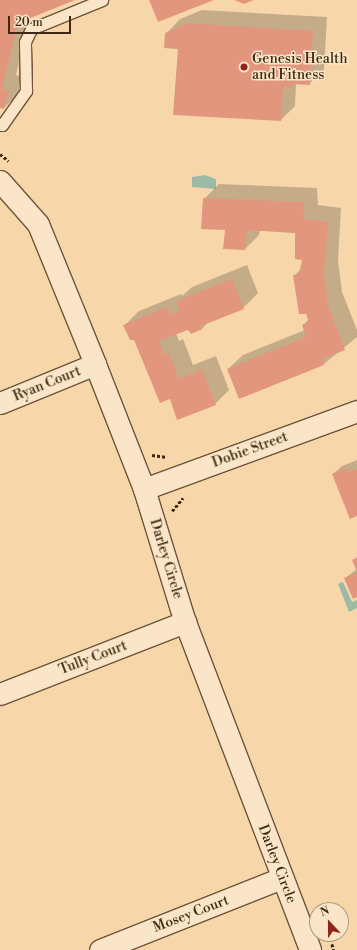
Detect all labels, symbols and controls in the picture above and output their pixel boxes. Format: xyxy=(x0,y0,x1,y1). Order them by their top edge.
scale bar xyxy=(10,8,73,34)
text: 20 m xyxy=(15,15,43,30)
place label: Genesis Health and Fitness xyxy=(252,51,348,84)
marker: Genesis Health and Fitness xyxy=(239,62,249,72)
street label: Ryan Court xyxy=(11,363,83,405)
street label: Dobie Street xyxy=(210,429,290,471)
street label: Darley Circle xyxy=(146,517,186,601)
street label: Tully Court xyxy=(57,637,129,679)
street label: Darley Circle xyxy=(254,822,300,906)
street label: Mosey Court xyxy=(151,892,231,936)
north arrow xyxy=(309,902,349,942)
text: N xyxy=(318,904,332,920)

